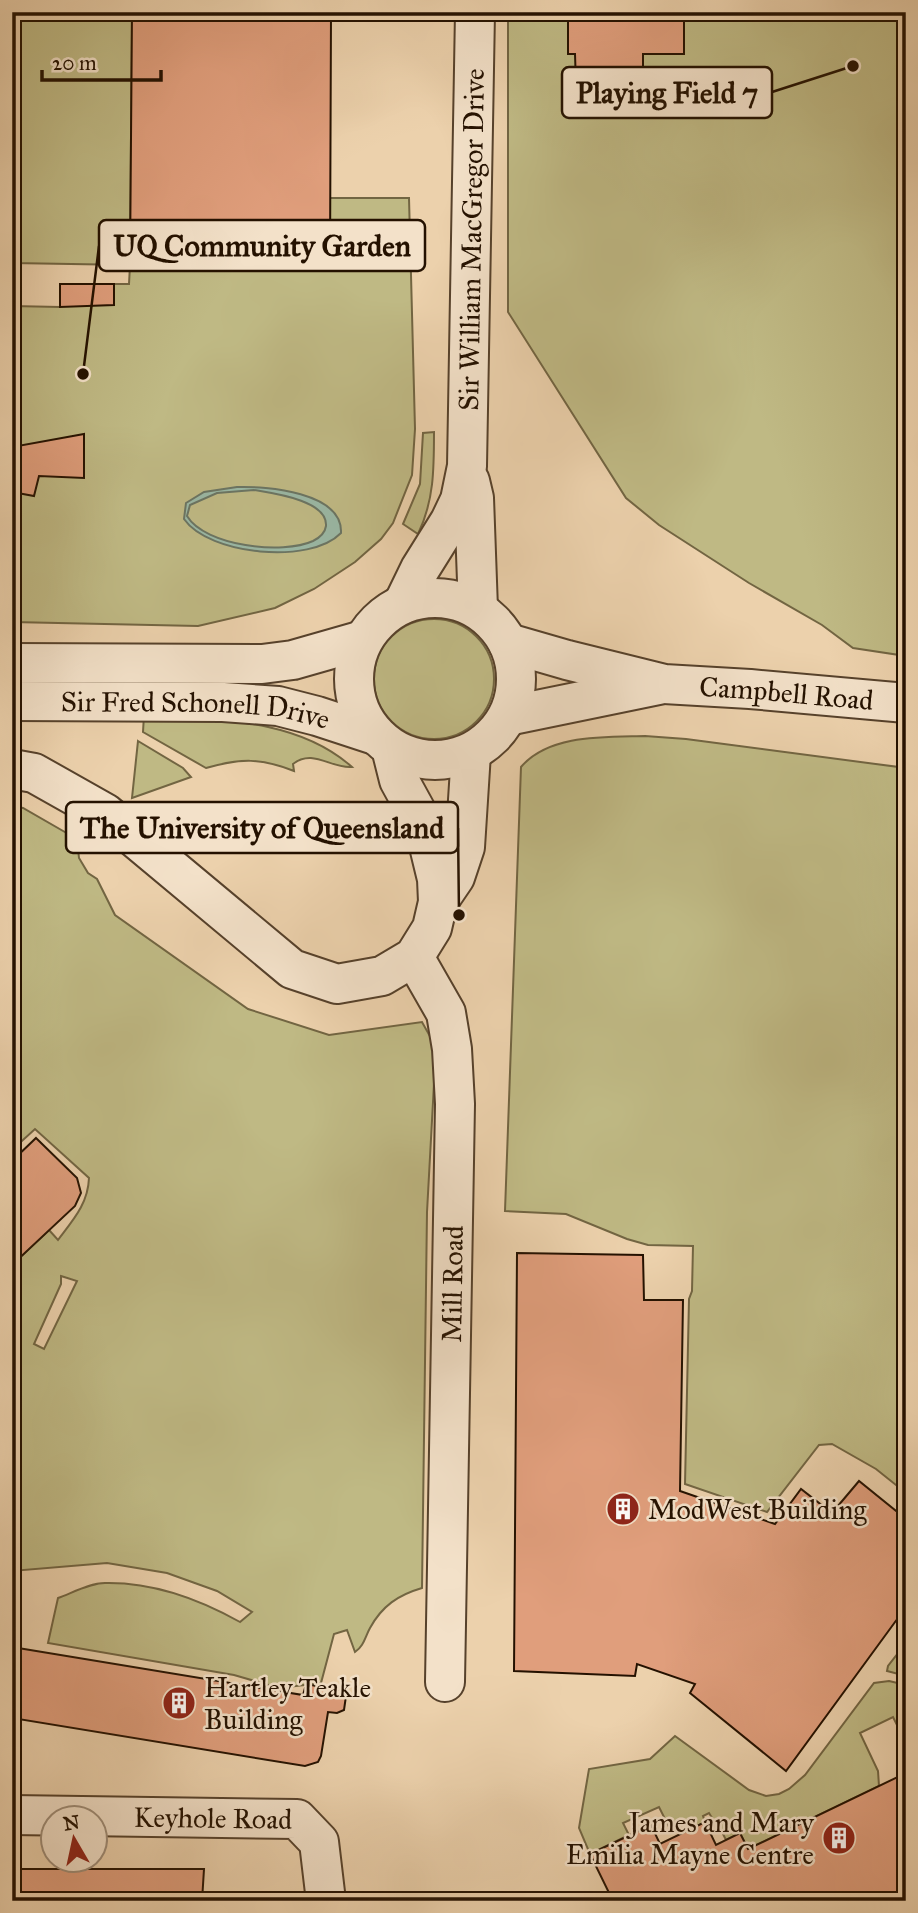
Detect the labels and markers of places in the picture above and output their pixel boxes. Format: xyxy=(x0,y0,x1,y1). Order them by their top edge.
callout: Playing Field 7 xyxy=(562,67,772,118)
callout: UQ Community Garden xyxy=(99,220,425,271)
callout: The University of Queensland xyxy=(66,802,458,853)
building icon: ModWest Building xyxy=(604,1490,642,1528)
place label: ModWest Building xyxy=(648,1492,868,1527)
place label: Hartley Teakle Building xyxy=(204,1670,371,1737)
building icon: Hartley Teakle Building xyxy=(160,1684,198,1722)
place label: James and Mary Emilia Mayne Centre xyxy=(566,1805,815,1872)
building icon: James and Mary Emilia Mayne Centre xyxy=(820,1819,858,1857)

